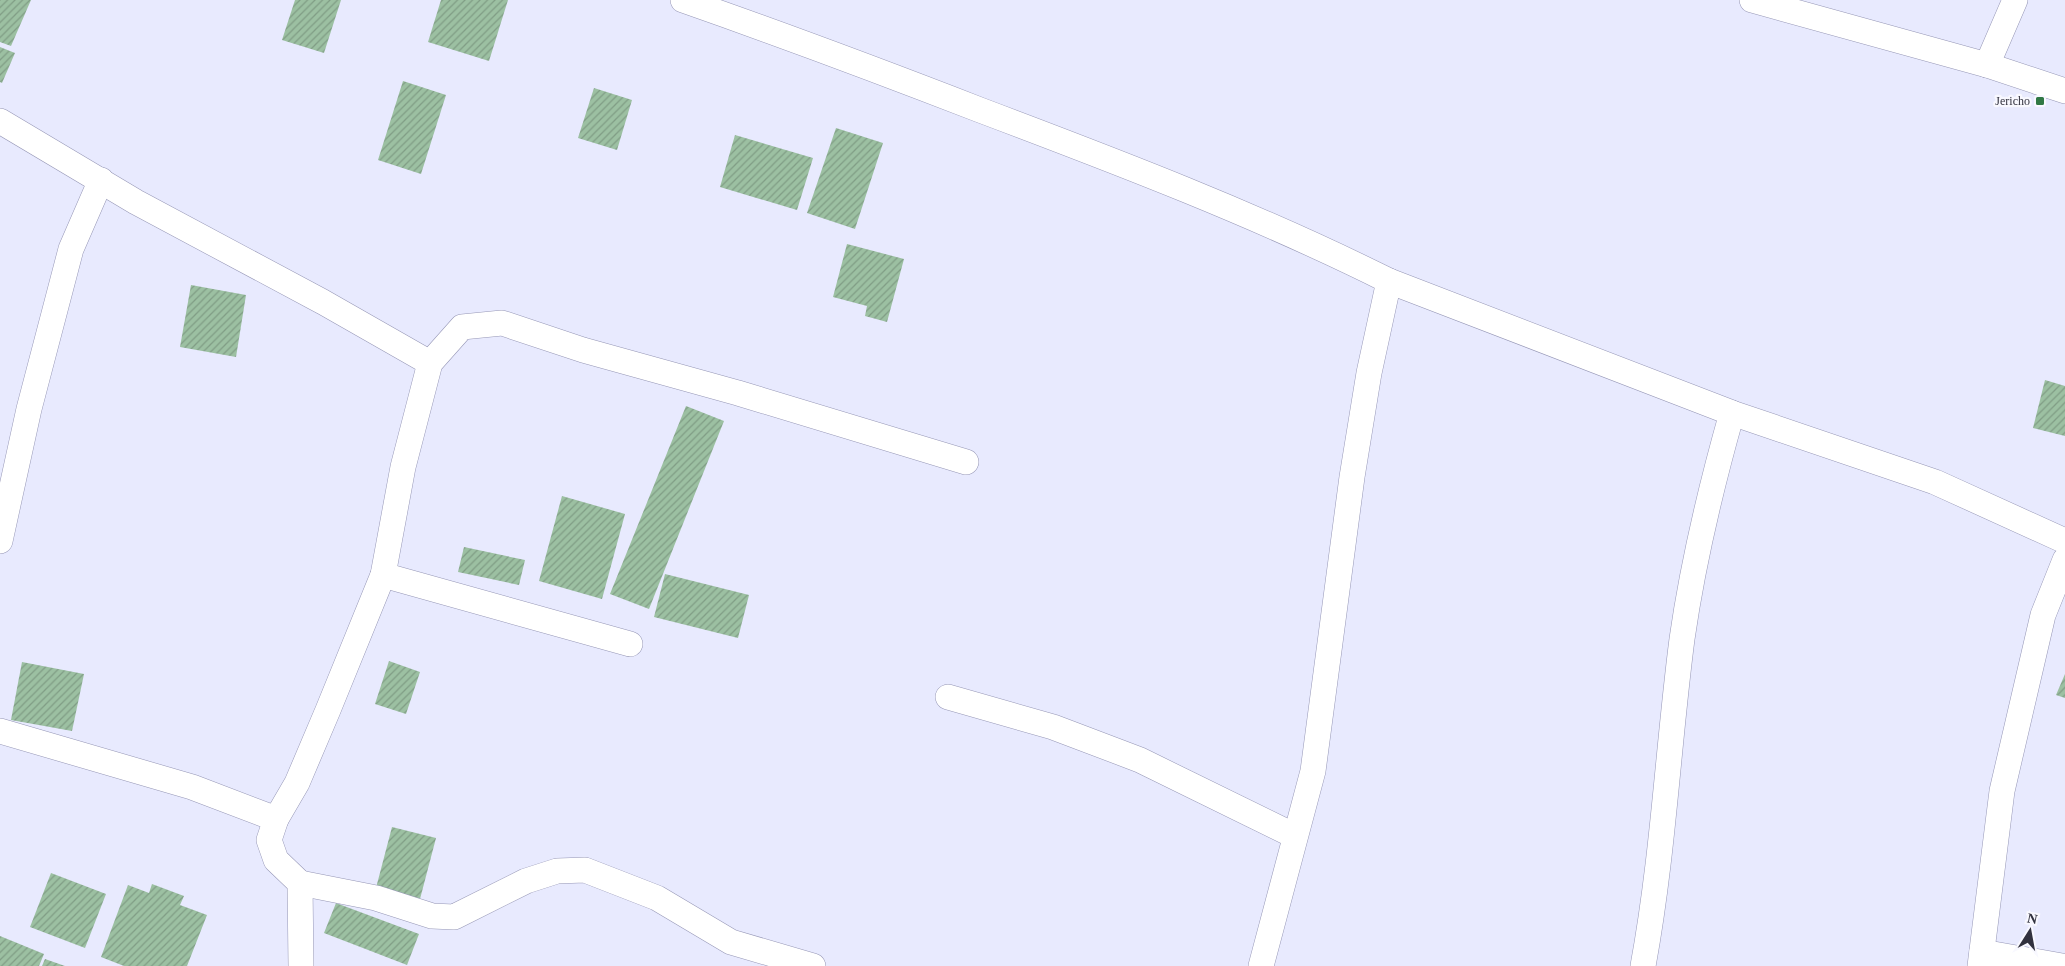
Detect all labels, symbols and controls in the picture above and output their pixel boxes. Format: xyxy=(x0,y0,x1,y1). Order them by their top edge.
place label: Jericho xyxy=(1995,94,2030,108)
marker: Jericho xyxy=(2034,95,2046,107)
north arrow xyxy=(2005,906,2055,956)
text: N xyxy=(2026,910,2039,927)

